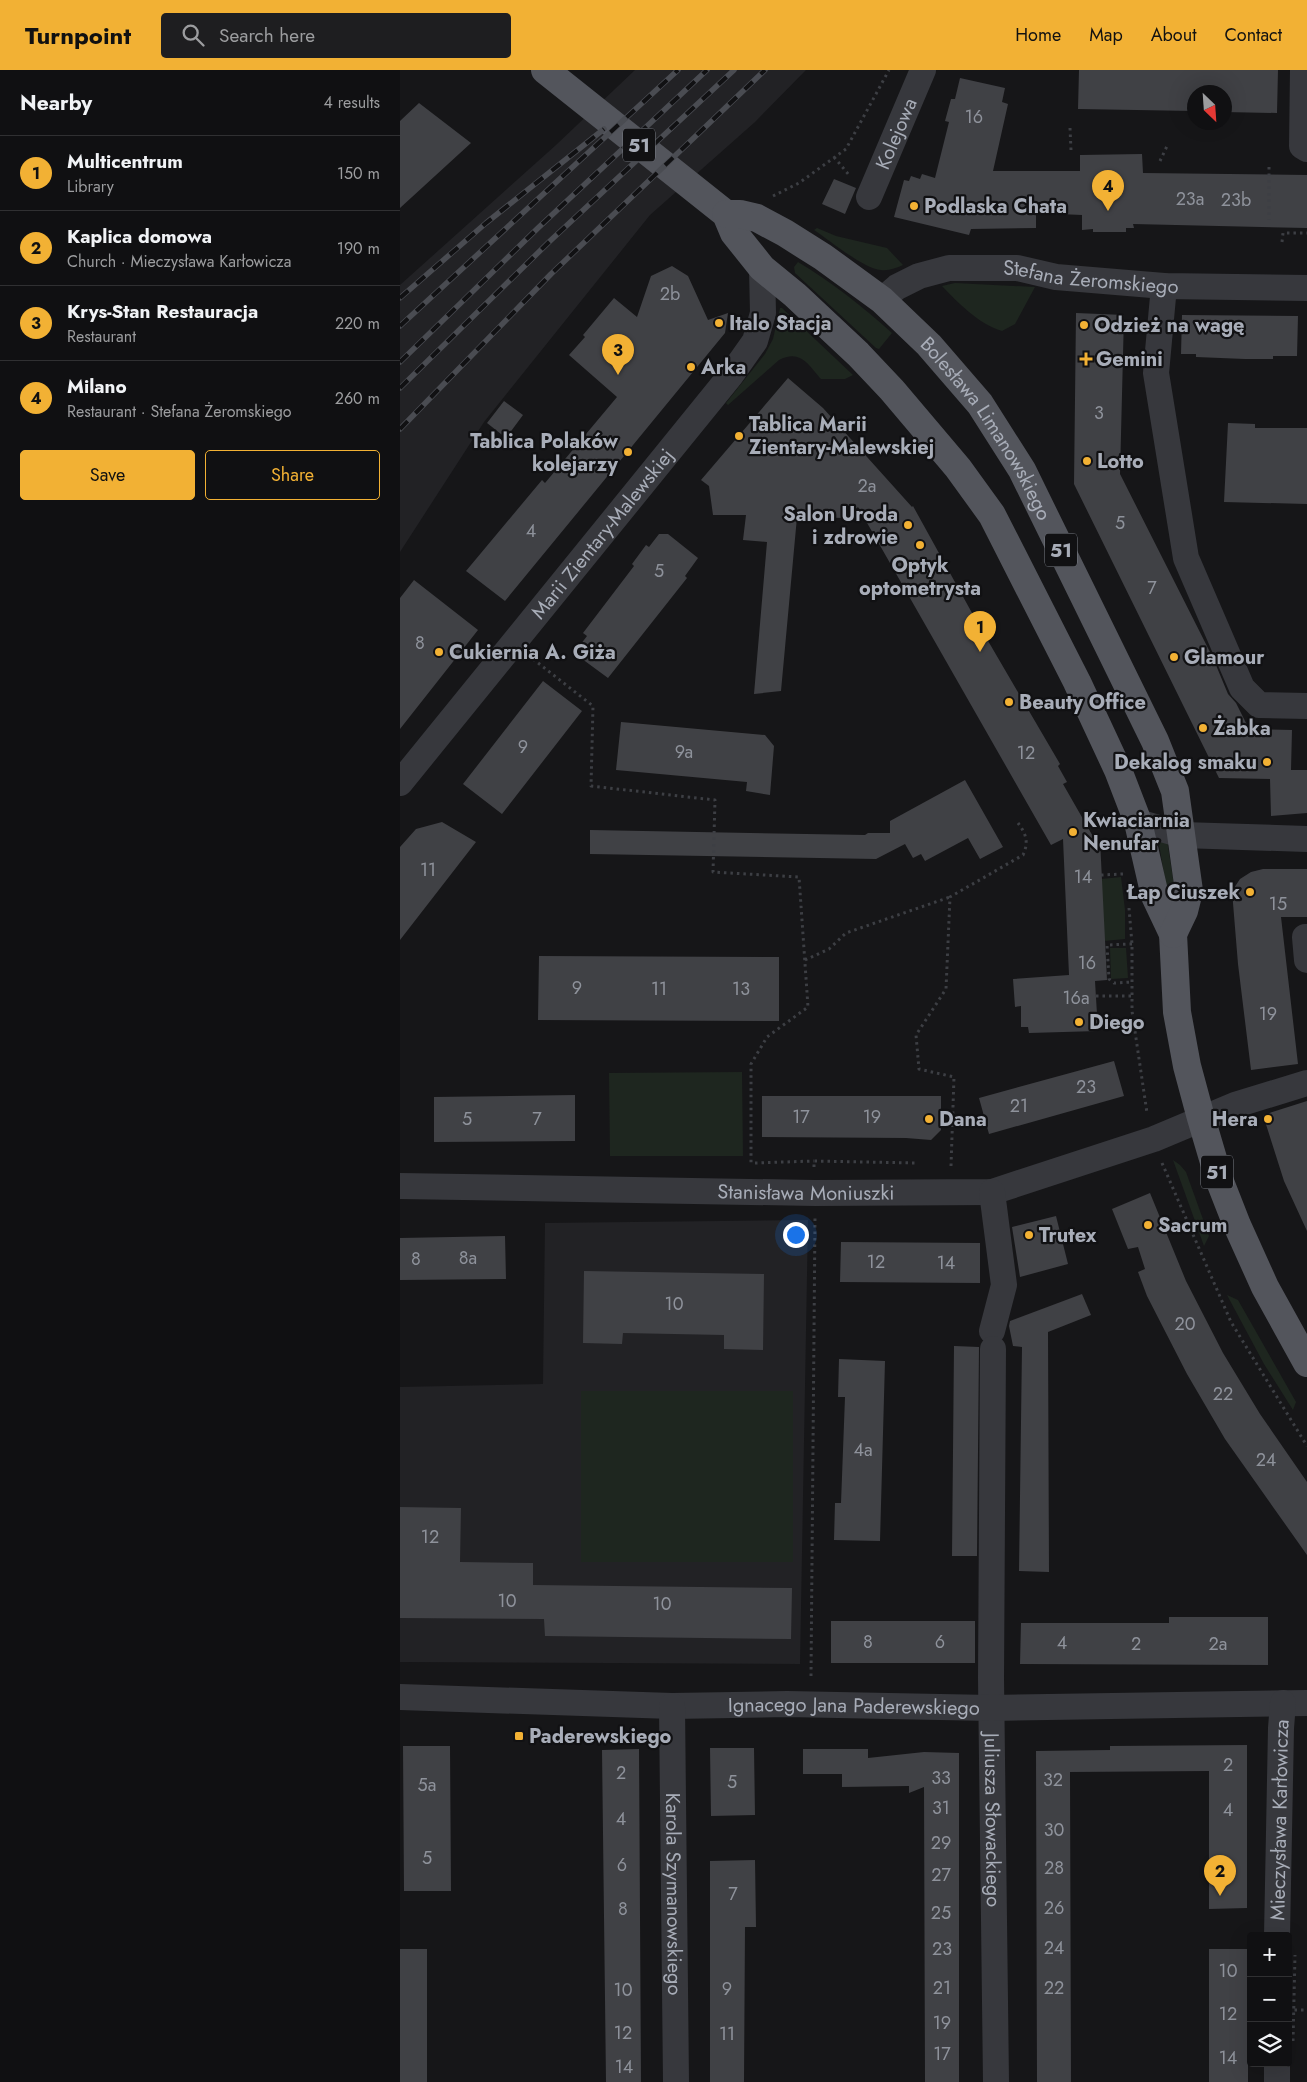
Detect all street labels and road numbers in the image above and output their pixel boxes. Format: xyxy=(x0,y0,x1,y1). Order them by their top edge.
street label: Kolejowa xyxy=(868,93,924,174)
road number: 51 xyxy=(623,128,655,162)
street label: Stefana Żeromskiego xyxy=(1003,254,1179,301)
street label: Bolesława Limanowskiego xyxy=(914,330,1059,525)
street label: Marii Zientary-Malewskiej xyxy=(524,442,680,625)
road number: 51 xyxy=(1045,534,1077,566)
road number: 51 xyxy=(1201,1156,1233,1188)
street label: Stanisława Moniuszki xyxy=(717,1177,895,1208)
street label: Ignacego Jana Paderewskiego xyxy=(728,1689,980,1722)
street label: Mieczysława Karłowicza xyxy=(1263,1718,1296,1921)
street label: Juliusza Słowackiego xyxy=(977,1730,1008,1907)
street label: Karola Szymanowskiego xyxy=(658,1793,690,1996)

